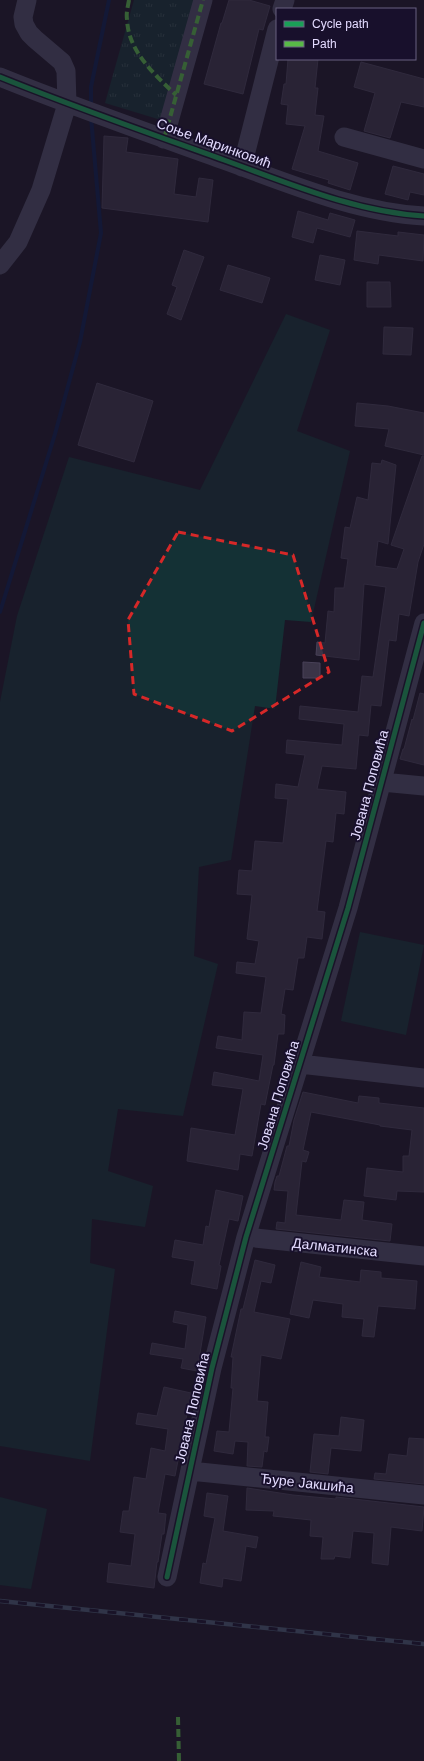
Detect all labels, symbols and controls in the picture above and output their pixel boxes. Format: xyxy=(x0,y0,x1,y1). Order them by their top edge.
legend xyxy=(276,8,416,60)
text: Cycle path xyxy=(312,17,369,31)
text: Path xyxy=(312,37,337,51)
street label: Соње Маринковић xyxy=(154,115,274,171)
street label: Јована Поповића xyxy=(347,728,391,842)
street label: Јована Поповића xyxy=(254,1038,302,1152)
street label: Далматинска xyxy=(292,1235,379,1259)
street label: Јована Поповића xyxy=(171,1351,213,1465)
street label: Ђуре Јакшића xyxy=(259,1470,355,1496)

